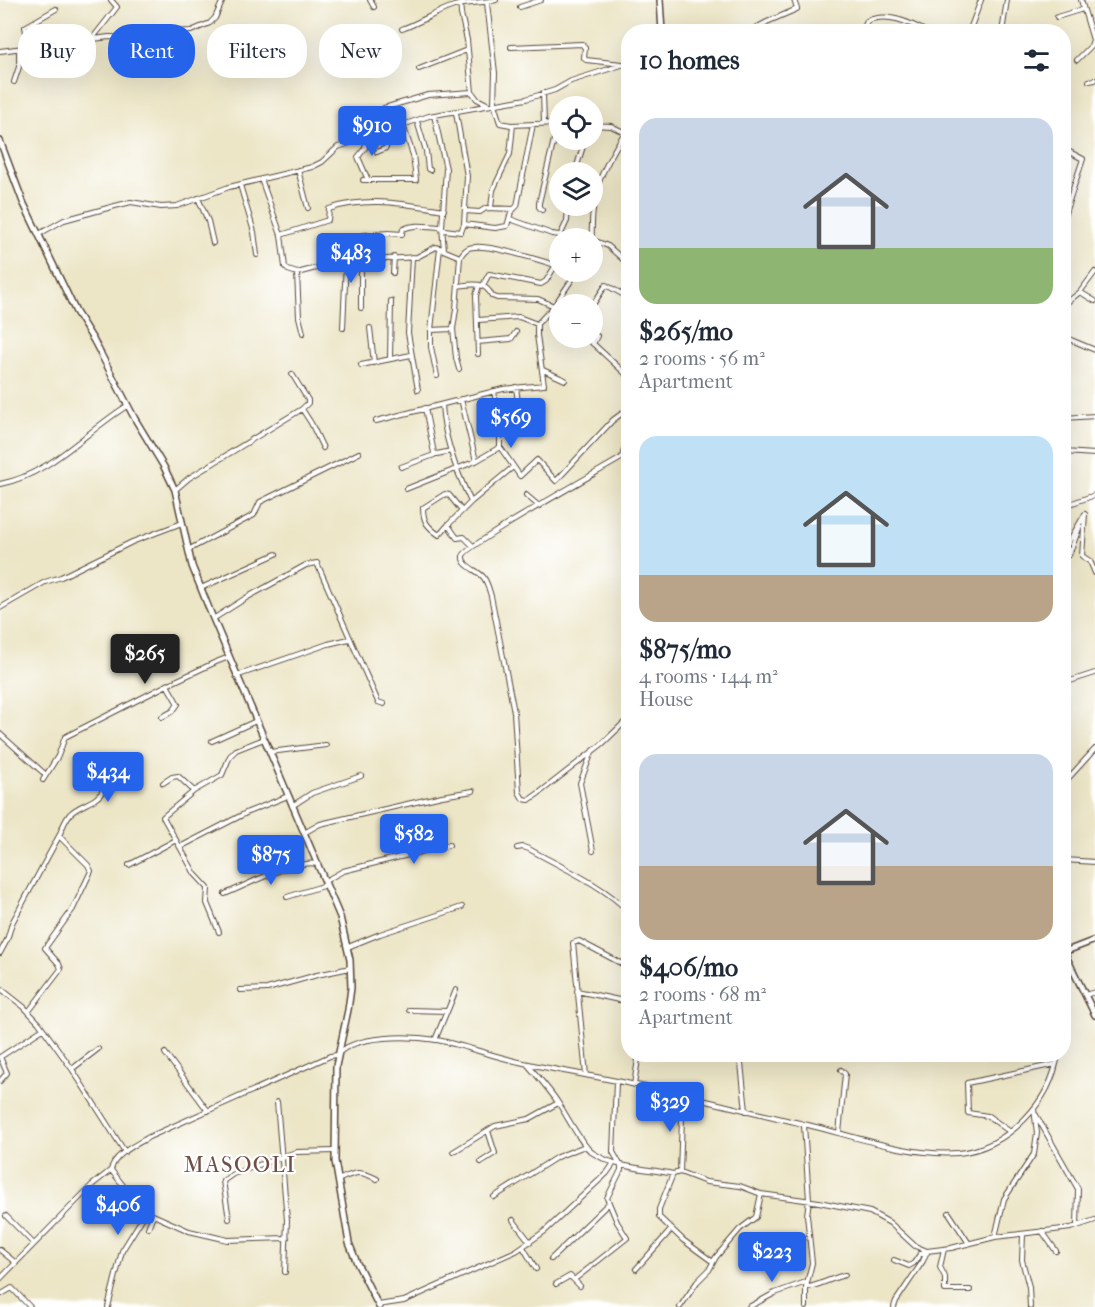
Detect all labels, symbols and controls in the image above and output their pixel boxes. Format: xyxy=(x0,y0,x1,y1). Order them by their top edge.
chip: Buy xyxy=(18,24,96,78)
chip: Rent xyxy=(108,24,195,78)
chip: Filters xyxy=(207,24,307,78)
chip: New xyxy=(319,24,402,78)
icon: filters xyxy=(1020,44,1053,77)
text: 10 homes xyxy=(639,45,740,76)
map controls xyxy=(549,96,603,348)
button: locate xyxy=(549,96,603,150)
pin: $910 xyxy=(336,106,408,157)
text: $910 xyxy=(352,114,392,137)
icon: home xyxy=(792,157,900,265)
button: layers xyxy=(549,162,603,216)
button: + xyxy=(549,228,603,282)
pin: $483 xyxy=(315,233,387,284)
text: $483 xyxy=(330,241,372,264)
button: − xyxy=(549,294,603,348)
text: $265/mo xyxy=(639,316,733,347)
text: 2 rooms · 56 m² xyxy=(639,347,765,370)
text: Apartment xyxy=(639,370,733,393)
pin: $569 xyxy=(475,398,547,449)
text: $569 xyxy=(491,406,531,429)
icon: home xyxy=(792,475,900,583)
pin: $265 xyxy=(109,634,181,685)
text: $875/mo xyxy=(639,634,731,665)
text: $265 xyxy=(125,642,165,665)
text: 4 rooms · 144 m² xyxy=(639,665,778,688)
text: House xyxy=(639,688,693,711)
pin: $434 xyxy=(72,752,144,803)
text: $434 xyxy=(87,760,129,783)
icon: home xyxy=(792,793,900,901)
pin: $582 xyxy=(378,814,450,865)
text: $582 xyxy=(394,822,434,845)
pin: $875 xyxy=(235,835,307,886)
text: $875 xyxy=(251,843,291,866)
text: $406/mo xyxy=(639,952,738,983)
text: 2 rooms · 68 m² xyxy=(639,983,766,1006)
text: Apartment xyxy=(639,1006,733,1029)
pin: $329 xyxy=(634,1082,706,1133)
text: $329 xyxy=(650,1090,690,1113)
district label: MASOOLI xyxy=(184,1152,296,1178)
pin: $406 xyxy=(82,1185,154,1236)
text: $406 xyxy=(96,1193,140,1216)
pin: $223 xyxy=(736,1232,808,1283)
text: $223 xyxy=(752,1240,792,1263)

